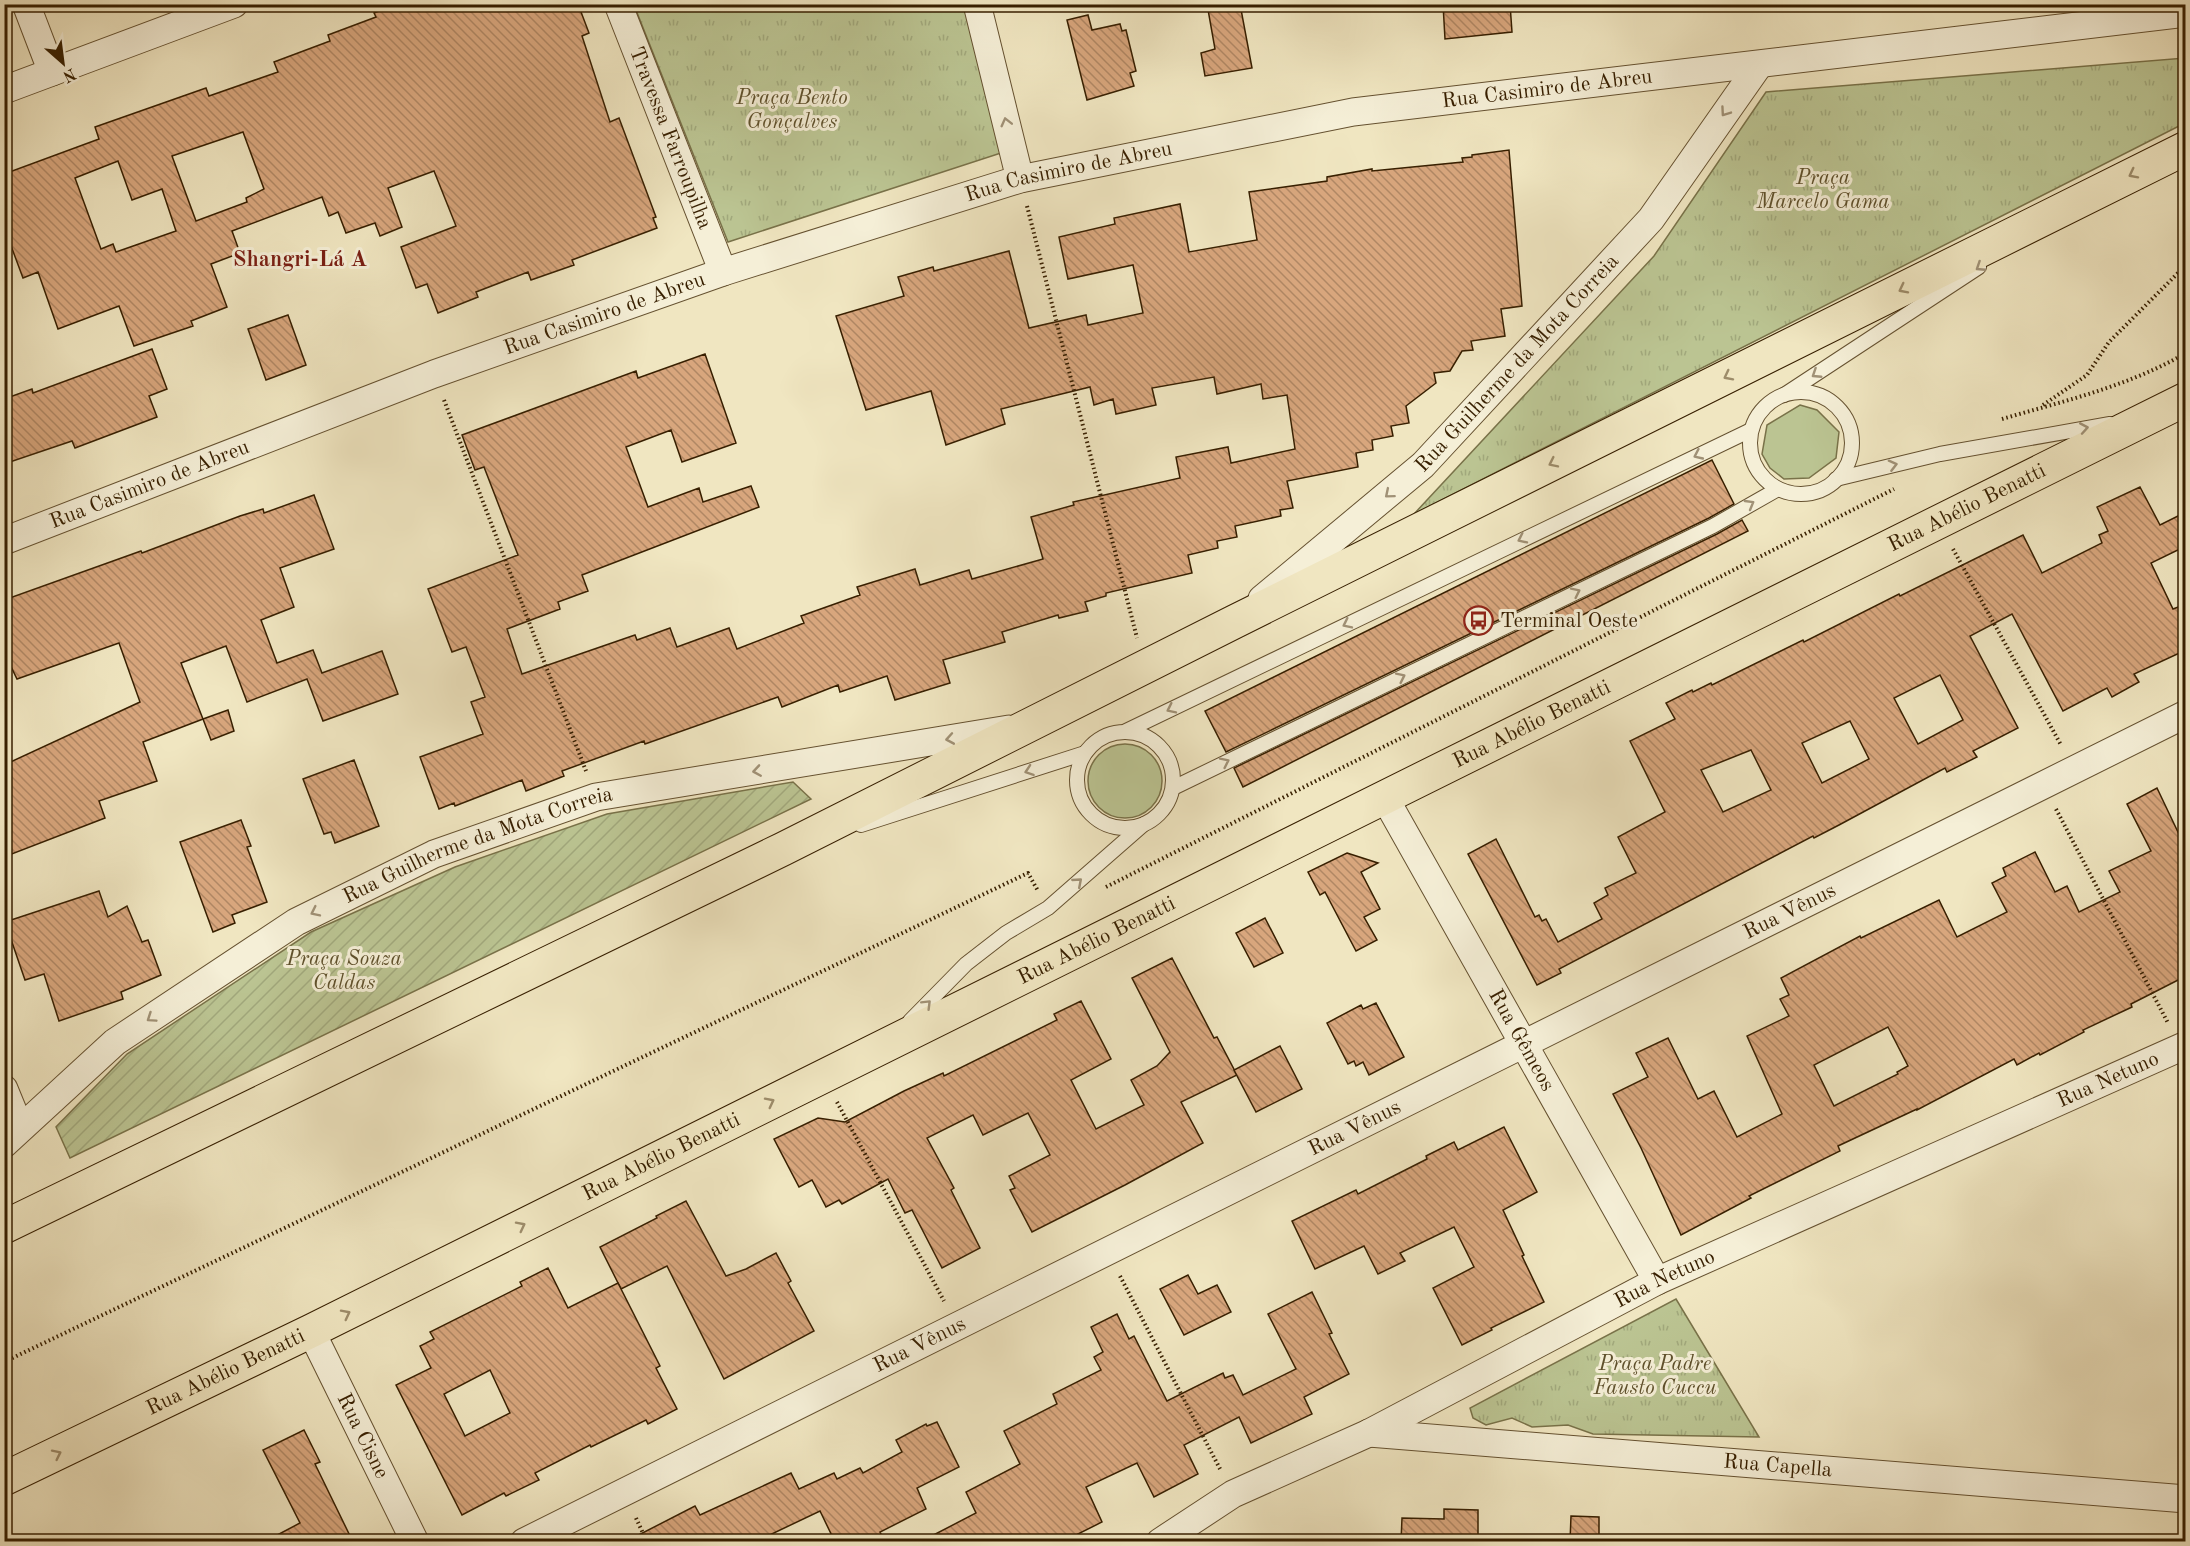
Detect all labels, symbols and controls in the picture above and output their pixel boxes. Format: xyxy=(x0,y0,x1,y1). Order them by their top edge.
north arrow xyxy=(33,33,93,93)
street label: Travessa Farroupilha xyxy=(625,44,716,232)
text: N xyxy=(59,65,78,85)
street label: Rua Casimiro de Abreu xyxy=(1441,66,1653,112)
park label: Praça Bento Gonçalves xyxy=(735,88,848,133)
one-way arrow xyxy=(1721,106,1732,117)
one-way arrow xyxy=(1001,118,1014,128)
street label: Rua Casimiro de Abreu xyxy=(963,138,1174,206)
one-way arrow xyxy=(2129,167,2140,178)
park label: Praça Marcelo Gama xyxy=(1755,168,1890,213)
district label: Shangri-Lá A xyxy=(233,249,368,271)
street label: Rua Guilherme da Mota Correia xyxy=(1411,250,1623,476)
one-way arrow xyxy=(1975,260,1986,271)
street label: Rua Casimiro de Abreu xyxy=(501,269,708,359)
one-way arrow xyxy=(1898,282,1909,294)
one-way arrow xyxy=(1812,367,1823,378)
one-way arrow xyxy=(1723,369,1734,381)
one-way arrow xyxy=(2079,422,2089,435)
street label: Rua Casimiro de Abreu xyxy=(47,436,252,533)
one-way arrow xyxy=(1693,447,1704,459)
one-way arrow xyxy=(1549,456,1560,468)
street label: Rua Abélio Benatti xyxy=(1885,460,2049,556)
one-way arrow xyxy=(1887,460,1897,473)
one-way arrow xyxy=(1385,487,1396,498)
one-way arrow xyxy=(1744,500,1755,512)
one-way arrow xyxy=(1518,532,1529,544)
one-way arrow xyxy=(1570,588,1581,600)
bus stop icon: Terminal Oeste xyxy=(1463,605,1495,637)
place label: Terminal Oeste xyxy=(1500,611,1638,632)
one-way arrow xyxy=(1342,617,1353,629)
one-way arrow xyxy=(1394,673,1405,684)
street label: Rua Abélio Benatti xyxy=(1450,676,1614,772)
one-way arrow xyxy=(1167,702,1178,714)
one-way arrow xyxy=(945,732,954,744)
one-way arrow xyxy=(1219,758,1230,769)
one-way arrow xyxy=(753,764,762,776)
one-way arrow xyxy=(1024,764,1035,777)
street label: Rua Guilherme da Mota Correia xyxy=(340,784,614,908)
one-way arrow xyxy=(1071,878,1082,889)
street label: Rua Vênus xyxy=(1740,880,1839,943)
street label: Rua Abélio Benatti xyxy=(1014,893,1179,988)
one-way arrow xyxy=(310,905,321,917)
park label: Praça Souza Caldas xyxy=(285,949,402,994)
street label: Rua Gêmeos xyxy=(1484,986,1558,1095)
one-way arrow xyxy=(919,1001,930,1012)
one-way arrow xyxy=(147,1011,158,1022)
street label: Rua Netuno xyxy=(2054,1048,2162,1111)
street label: Rua Vênus xyxy=(1305,1096,1404,1160)
one-way arrow xyxy=(764,1097,775,1109)
street label: Rua Abélio Benatti xyxy=(579,1109,743,1205)
one-way arrow xyxy=(514,1222,525,1234)
street label: Rua Netuno xyxy=(1611,1246,1718,1312)
one-way arrow xyxy=(340,1309,351,1321)
street label: Rua Vênus xyxy=(870,1313,969,1377)
street label: Rua Abélio Benatti xyxy=(143,1325,308,1419)
park label: Praça Padre Fausto Cuccu xyxy=(1592,1354,1717,1399)
street label: Rua Cisne xyxy=(333,1390,393,1482)
one-way arrow xyxy=(51,1449,62,1461)
street label: Rua Capella xyxy=(1722,1451,1833,1481)

